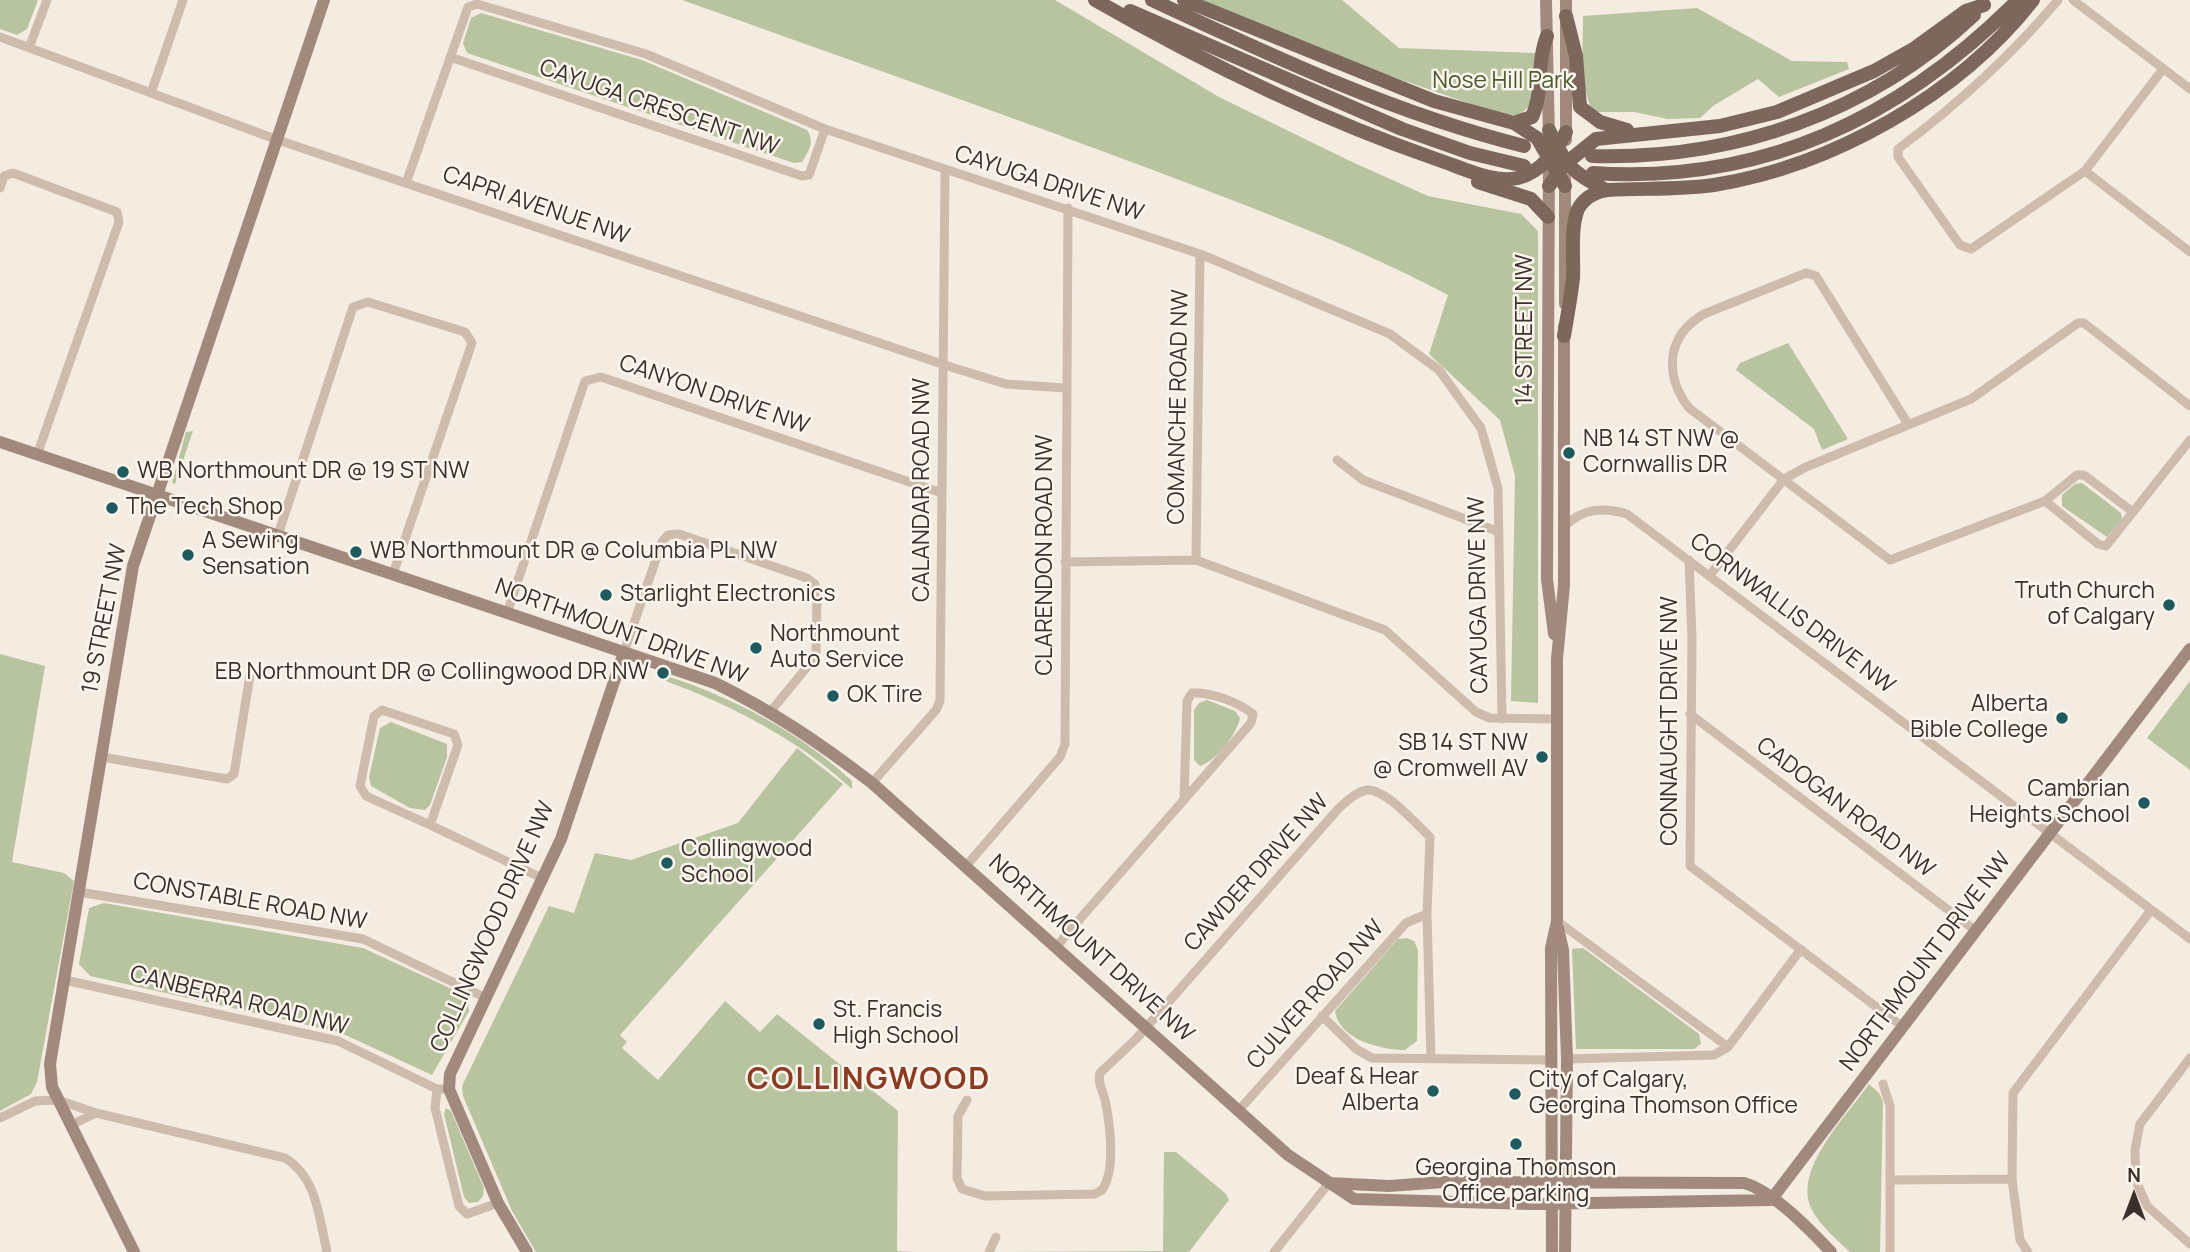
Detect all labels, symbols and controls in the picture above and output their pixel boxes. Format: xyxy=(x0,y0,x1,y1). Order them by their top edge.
street label: CAYUGA CRESCENT NW xyxy=(536,54,782,162)
park label: Nose Hill Park xyxy=(1432,68,1574,96)
street label: CAYUGA DRIVE NW xyxy=(951,140,1147,228)
street label: CAPRI AVENUE NW xyxy=(439,161,633,251)
street label: 14 STREET NW xyxy=(1512,254,1540,406)
street label: COMANCHE ROAD NW xyxy=(1163,289,1195,525)
street label: CANYON DRIVE NW xyxy=(615,350,813,440)
street label: CALANDAR ROAD NW xyxy=(909,378,937,602)
place label: NB 14 ST NW @ Cornwallis DR xyxy=(1583,426,1740,480)
street label: CLARENDON ROAD NW xyxy=(1032,434,1060,676)
marker: NB 14 ST NW @ Cornwallis DR xyxy=(1561,445,1577,461)
place label: WB Northmount DR @ 19 ST NW xyxy=(137,458,469,486)
marker: WB Northmount DR @ 19 ST NW xyxy=(115,464,131,480)
place label: The Tech Shop xyxy=(126,494,283,522)
street label: CAYUGA DRIVE NW xyxy=(1463,496,1495,694)
marker: The Tech Shop xyxy=(104,500,120,516)
place label: A Sewing Sensation xyxy=(202,528,310,582)
street label: CORNWALLIS DRIVE NW xyxy=(1684,528,1900,700)
place label: WB Northmount DR @ Columbia PL NW xyxy=(370,538,777,566)
street label: 19 STREET NW xyxy=(77,542,133,696)
marker: WB Northmount DR @ Columbia PL NW xyxy=(348,544,364,560)
marker: A Sewing Sensation xyxy=(180,547,196,563)
street label: NORTHMOUNT DRIVE NW xyxy=(491,573,751,691)
place label: Truth Church of Calgary xyxy=(2015,578,2155,632)
place label: Starlight Electronics xyxy=(620,581,836,609)
marker: Starlight Electronics xyxy=(598,587,614,603)
street label: CONNAUGHT DRIVE NW xyxy=(1657,596,1685,846)
marker: Truth Church of Calgary xyxy=(2161,597,2177,613)
place label: Northmount Auto Service xyxy=(770,621,904,675)
marker: Northmount Auto Service xyxy=(748,640,764,656)
place label: EB Northmount DR @ Collingwood DR NW xyxy=(215,659,649,687)
marker: EB Northmount DR @ Collingwood DR NW xyxy=(655,665,671,681)
place label: OK Tire xyxy=(847,682,922,710)
marker: OK Tire xyxy=(825,688,841,704)
place label: Alberta Bible College xyxy=(1910,691,2048,745)
marker: Alberta Bible College xyxy=(2054,710,2070,726)
place label: SB 14 ST NW @ Cromwell AV xyxy=(1372,730,1528,784)
street label: CADOGAN ROAD NW xyxy=(1750,732,1940,884)
marker: SB 14 ST NW @ Cromwell AV xyxy=(1534,749,1550,765)
place label: Cambrian Heights School xyxy=(1969,776,2130,830)
street label: CAWDER DRIVE NW xyxy=(1179,789,1335,957)
marker: Cambrian Heights School xyxy=(2136,795,2152,811)
street label: COLLINGWOOD DRIVE NW xyxy=(425,797,561,1057)
place label: Collingwood School xyxy=(681,836,812,890)
street label: NORTHMOUNT DRIVE NW xyxy=(1835,847,2017,1077)
street label: NORTHMOUNT DRIVE NW xyxy=(983,850,1199,1048)
marker: Collingwood School xyxy=(659,855,675,871)
street label: CONSTABLE ROAD NW xyxy=(131,868,369,936)
street label: CULVER ROAD NW xyxy=(1242,915,1390,1075)
street label: CANBERRA ROAD NW xyxy=(127,960,351,1042)
place label: St. Francis High School xyxy=(833,997,959,1051)
marker: St. Francis High School xyxy=(811,1016,827,1032)
district label: COLLINGWOOD xyxy=(748,1063,990,1099)
place label: Deaf & Hear Alberta xyxy=(1295,1064,1419,1118)
place label: City of Calgary, Georgina Thomson Office xyxy=(1529,1067,1798,1121)
marker: Deaf & Hear Alberta xyxy=(1425,1083,1441,1099)
marker: City of Calgary, Georgina Thomson Office xyxy=(1507,1086,1523,1102)
marker: Georgina Thomson Office parking xyxy=(1508,1136,1524,1152)
place label: Georgina Thomson Office parking xyxy=(1416,1155,1616,1209)
north arrow xyxy=(2099,1161,2169,1231)
text: N xyxy=(2127,1162,2141,1188)

